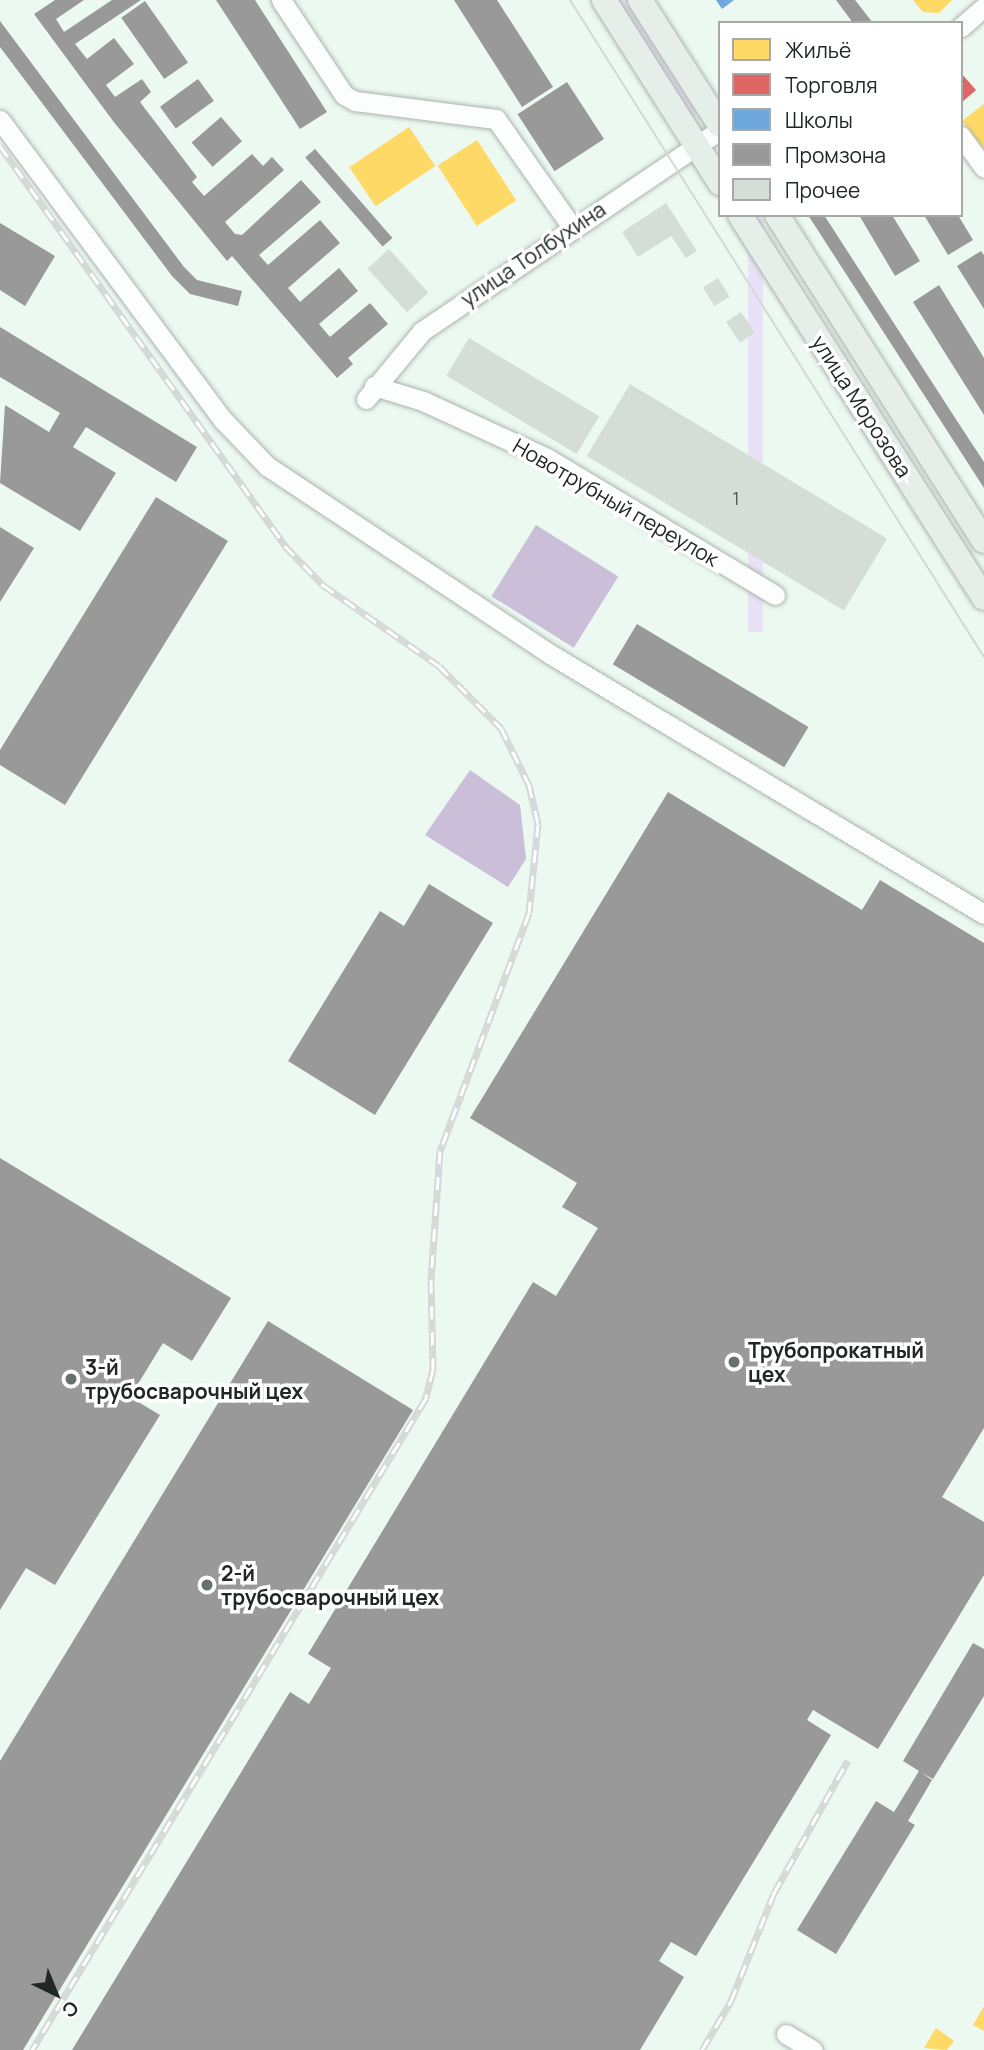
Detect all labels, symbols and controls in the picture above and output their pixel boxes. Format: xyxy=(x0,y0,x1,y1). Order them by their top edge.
legend xyxy=(718,21,963,217)
text: Жильё xyxy=(785,36,851,64)
text: Торговля xyxy=(785,71,878,99)
text: Школы xyxy=(785,106,853,134)
text: Промзона xyxy=(785,141,886,169)
text: Прочее xyxy=(785,176,860,204)
street label: улица Толбухина xyxy=(456,196,610,312)
street label: улица Морозова xyxy=(807,330,917,482)
street label: Новотрубный переулок xyxy=(509,433,723,571)
house number: 1 xyxy=(732,487,740,509)
place label: Трубопрокатный цех xyxy=(748,1337,924,1387)
place label: 3-й трубосварочный цех xyxy=(85,1354,303,1404)
marker: Трубопрокатный цех xyxy=(726,1354,742,1370)
marker: 3-й трубосварочный цех xyxy=(63,1371,79,1387)
place label: 2-й трубосварочный цех xyxy=(221,1560,439,1610)
marker: 2-й трубосварочный цех xyxy=(199,1577,215,1593)
north arrow xyxy=(21,1959,91,2029)
text: С xyxy=(56,1995,84,2024)

